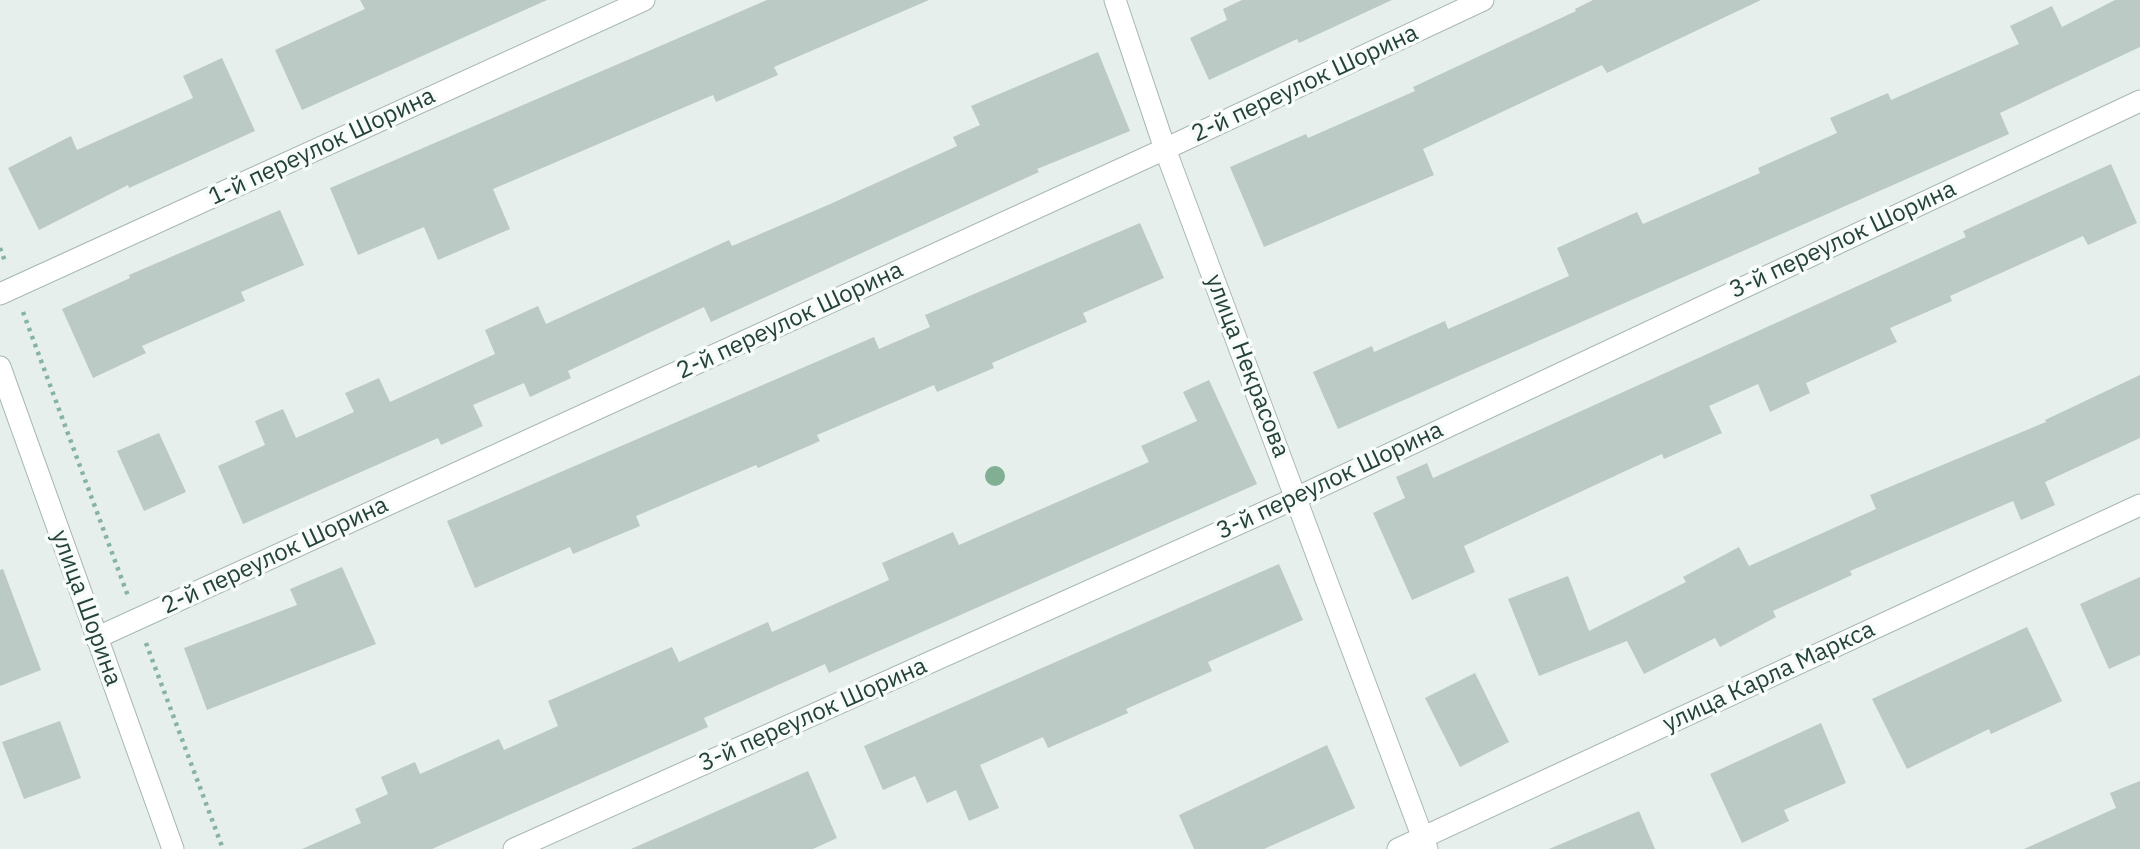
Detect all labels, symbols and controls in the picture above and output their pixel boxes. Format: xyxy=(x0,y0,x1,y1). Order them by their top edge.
street label: 2-й переулок Шорина xyxy=(1187,19,1423,149)
street label: 1-й переулок Шорина xyxy=(204,82,440,212)
street label: 3-й переулок Шорина xyxy=(1725,175,1961,305)
street label: 2-й переулок Шорина xyxy=(672,256,908,386)
street label: улица Некрасова xyxy=(1199,270,1295,462)
street label: 3-й переулок Шорина xyxy=(1212,416,1448,546)
street label: 2-й переулок Шорина xyxy=(157,491,393,621)
street label: улица Шорина xyxy=(45,526,127,690)
street label: улица Карла Маркса xyxy=(1658,615,1880,739)
street label: 3-й переулок Шорина xyxy=(695,652,931,778)

